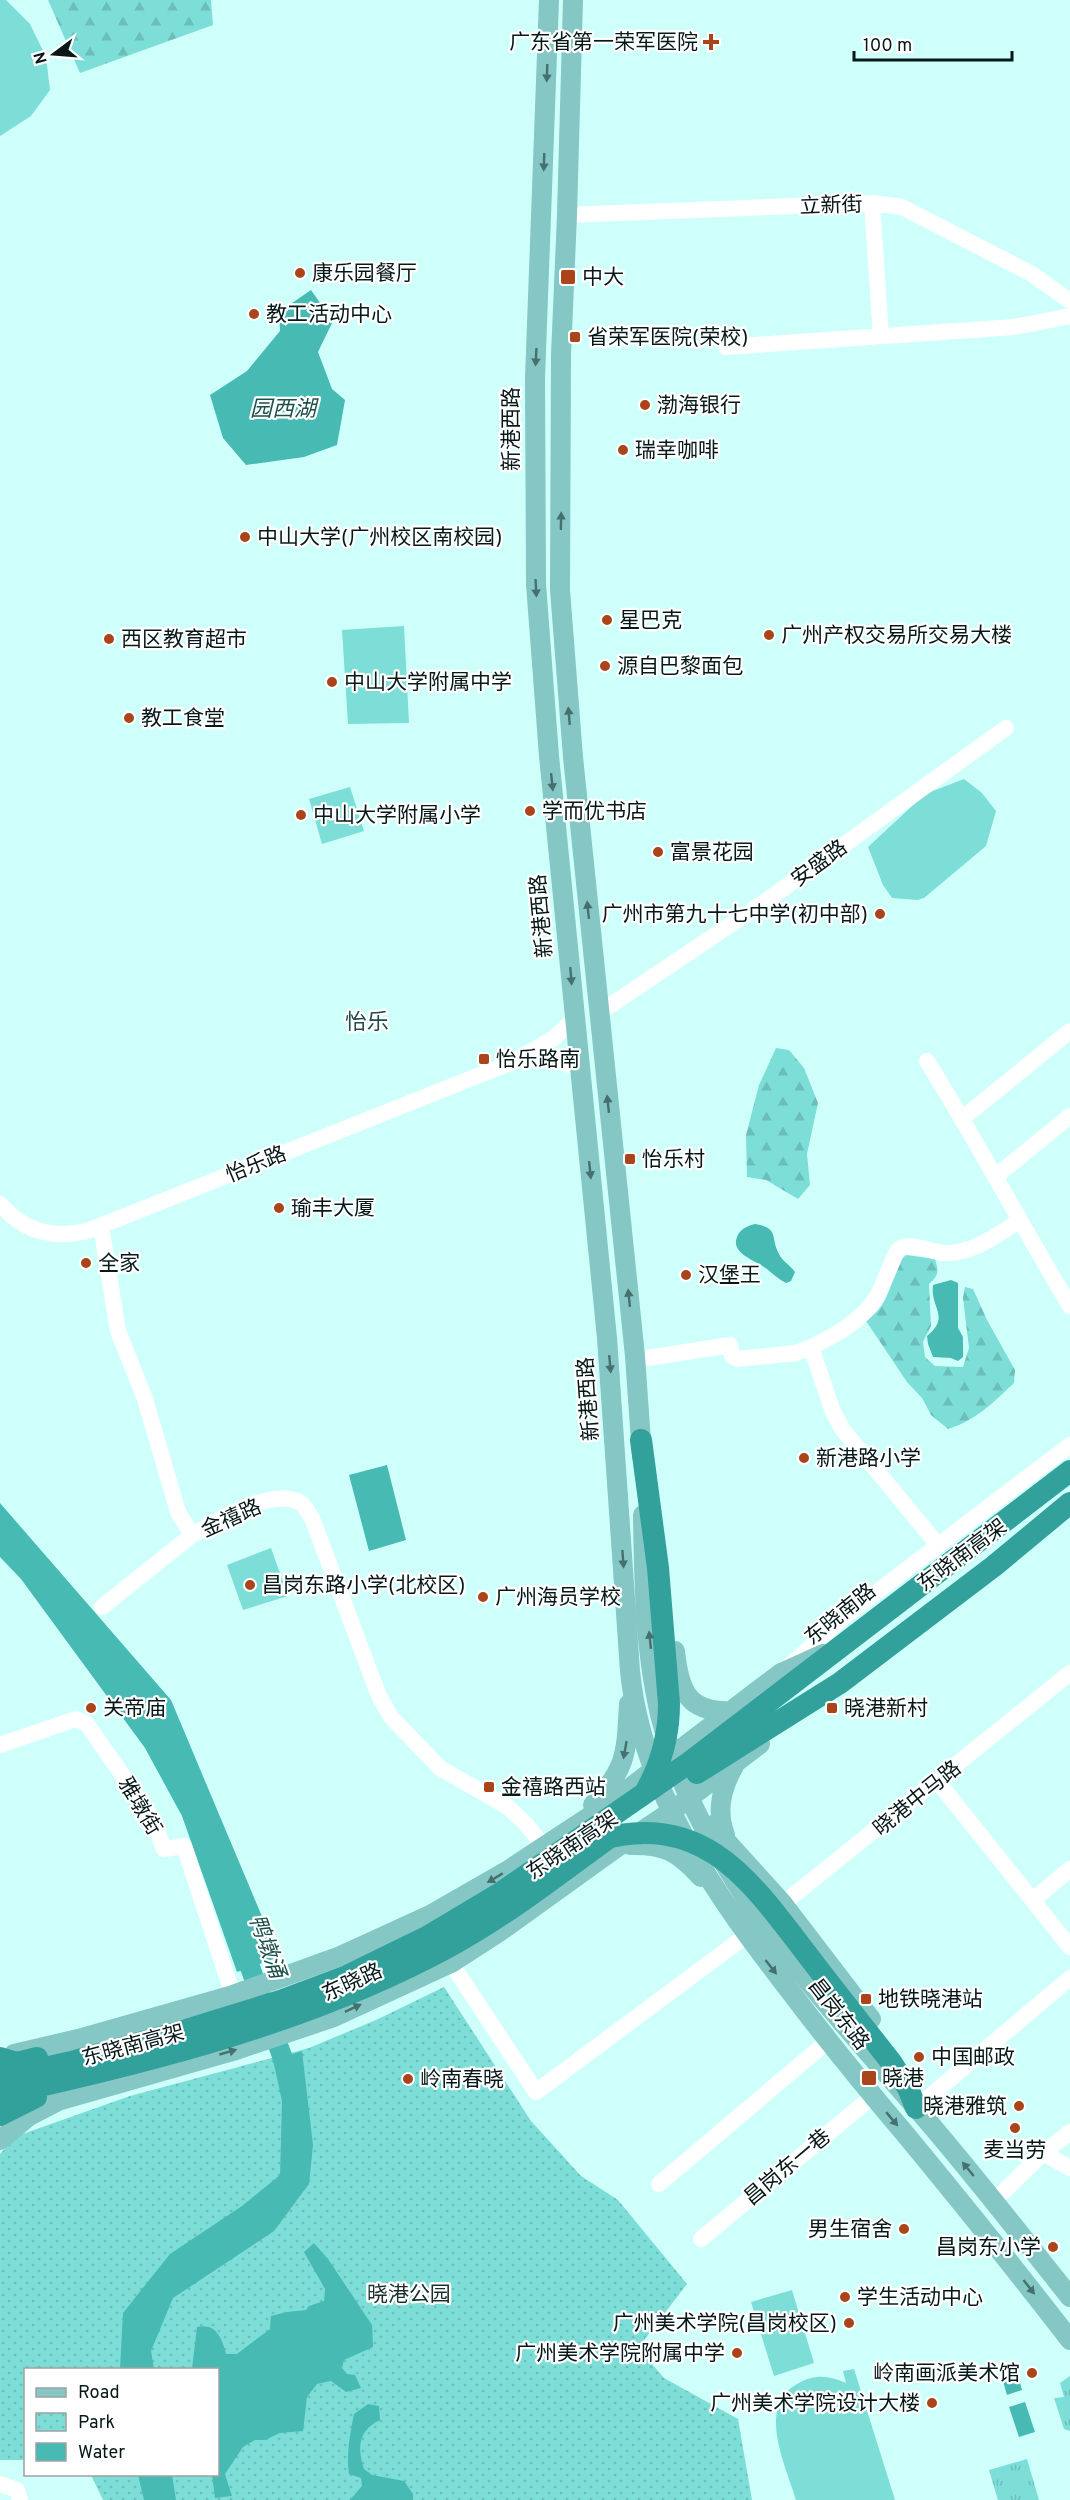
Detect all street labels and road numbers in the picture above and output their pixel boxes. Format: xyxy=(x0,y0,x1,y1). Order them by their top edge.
street label: 立新街 xyxy=(799,192,863,221)
street label: 新港西路 xyxy=(499,387,526,471)
street label: 安盛路 xyxy=(786,835,853,894)
street label: 新港西路 xyxy=(525,873,560,959)
street label: 怡乐路 xyxy=(222,1141,291,1190)
street label: 新港西路 xyxy=(573,1356,606,1442)
street label: 金禧路 xyxy=(197,1494,266,1545)
street label: 东晓南高架 xyxy=(913,1514,1013,1599)
street label: 东晓南路 xyxy=(800,1578,882,1652)
street label: 晓港中马路 xyxy=(869,1756,967,1843)
street label: 雅墩街 xyxy=(111,1773,167,1841)
street label: 东晓南高架 xyxy=(522,1806,624,1887)
street label: 东晓路 xyxy=(318,1958,387,2009)
street label: 昌岗东路 xyxy=(801,1974,874,2056)
street label: 东晓南高架 xyxy=(79,2020,188,2073)
street label: 昌岗东一巷 xyxy=(739,2124,837,2212)

